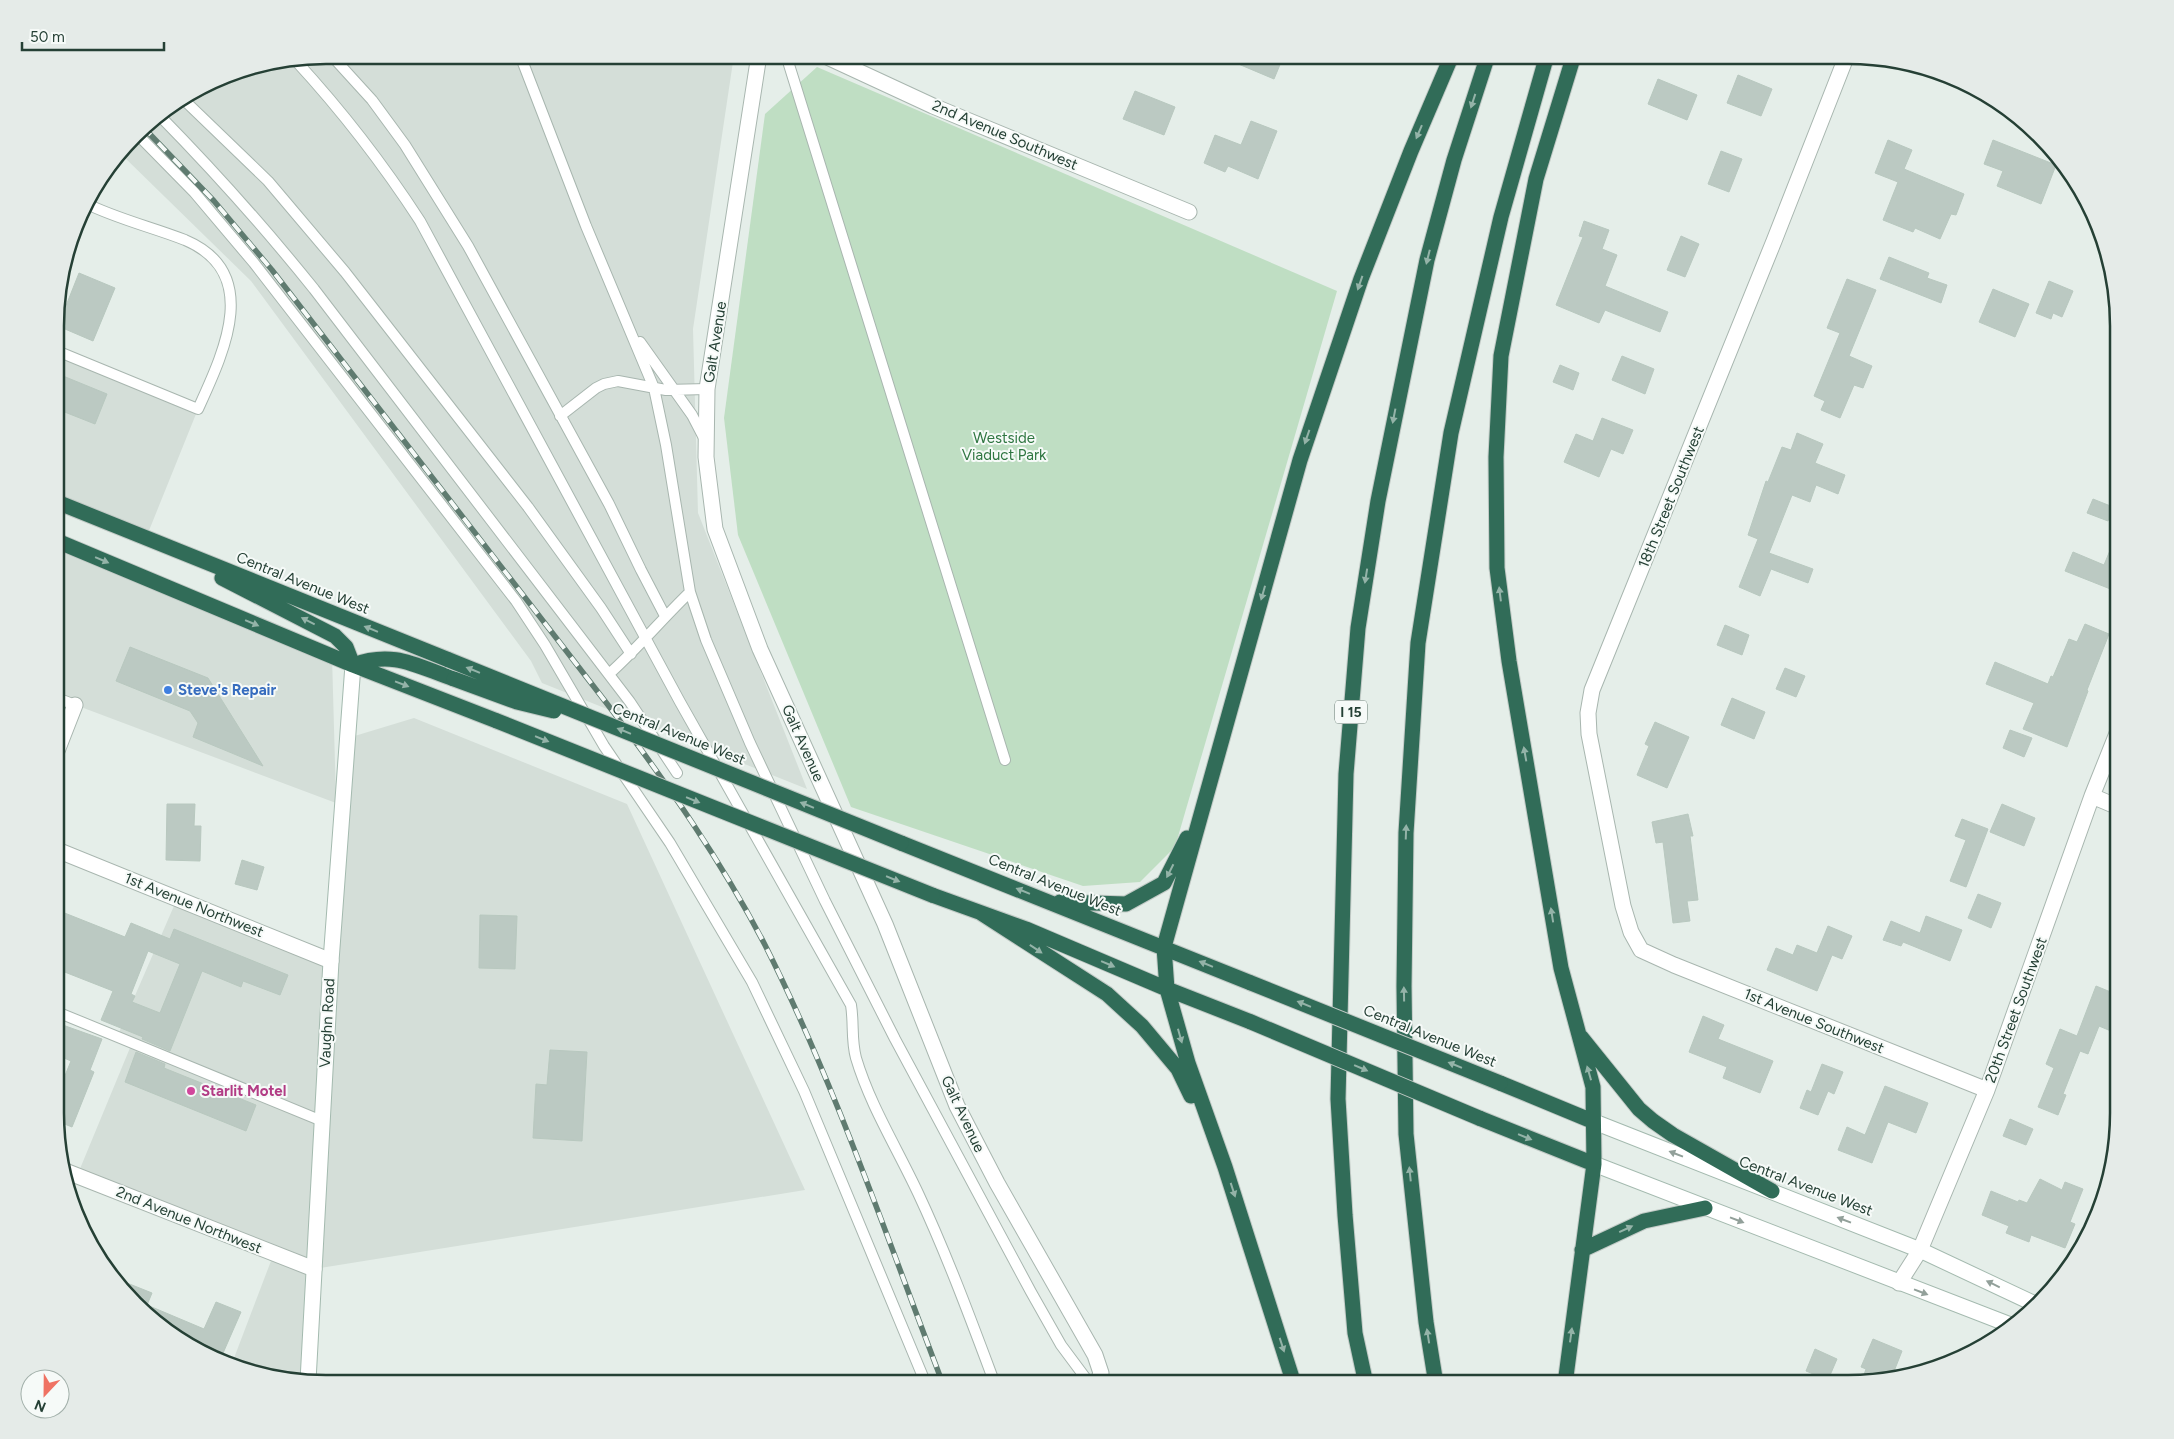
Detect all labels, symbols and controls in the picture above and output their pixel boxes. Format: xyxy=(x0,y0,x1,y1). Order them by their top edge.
scale bar xyxy=(22,20,165,52)
text: 50 m xyxy=(30,28,65,46)
one-way arrow xyxy=(1469,94,1476,109)
street label: 2nd Avenue Southwest xyxy=(930,96,1081,174)
one-way arrow xyxy=(1414,125,1422,139)
one-way arrow xyxy=(1424,250,1432,265)
one-way arrow xyxy=(1356,276,1363,291)
street label: Galt Avenue xyxy=(700,300,730,384)
one-way arrow xyxy=(1390,409,1398,424)
street label: 18th Street Southwest xyxy=(1634,423,1708,571)
park label: Westside Viaduct Park xyxy=(962,429,1047,464)
one-way arrow xyxy=(1303,430,1311,445)
street label: Central Avenue West xyxy=(234,548,372,618)
one-way arrow xyxy=(95,556,109,564)
one-way arrow xyxy=(1362,569,1370,585)
one-way arrow xyxy=(1496,585,1504,601)
one-way arrow xyxy=(1258,586,1266,601)
one-way arrow xyxy=(301,617,316,625)
one-way arrow xyxy=(245,619,259,627)
one-way arrow xyxy=(364,625,379,632)
one-way arrow xyxy=(465,666,480,674)
place label: Steve's Repair xyxy=(178,681,277,699)
one-way arrow xyxy=(395,681,409,689)
marker: Steve's Repair xyxy=(162,684,174,696)
street label: Central Avenue West xyxy=(610,699,748,769)
road number: I 15 xyxy=(1335,700,1367,724)
street label: Galt Avenue xyxy=(778,702,828,784)
one-way arrow xyxy=(616,727,631,735)
one-way arrow xyxy=(535,735,550,743)
one-way arrow xyxy=(1521,746,1529,762)
one-way arrow xyxy=(686,796,700,804)
one-way arrow xyxy=(799,801,814,809)
one-way arrow xyxy=(1403,824,1411,840)
street label: Central Avenue West xyxy=(986,850,1124,920)
one-way arrow xyxy=(1166,864,1174,878)
street label: 1st Avenue Northwest xyxy=(122,869,267,941)
one-way arrow xyxy=(886,876,900,884)
one-way arrow xyxy=(1015,887,1030,895)
one-way arrow xyxy=(1548,906,1556,922)
street label: 20th Street Southwest xyxy=(1981,934,2051,1085)
one-way arrow xyxy=(1029,945,1043,954)
one-way arrow xyxy=(1198,960,1213,968)
one-way arrow xyxy=(1101,961,1115,969)
street label: Vaughn Road xyxy=(316,978,338,1068)
street label: 1st Avenue Southwest xyxy=(1741,985,1887,1057)
one-way arrow xyxy=(1400,986,1408,1002)
one-way arrow xyxy=(1296,1000,1311,1008)
street label: Central Avenue West xyxy=(1361,1001,1499,1071)
one-way arrow xyxy=(1177,1029,1185,1044)
one-way arrow xyxy=(1448,1060,1462,1068)
one-way arrow xyxy=(1354,1065,1368,1073)
one-way arrow xyxy=(1584,1065,1592,1080)
street label: Galt Avenue xyxy=(937,1073,989,1155)
place label: Starlit Motel xyxy=(201,1082,286,1100)
marker: Starlit Motel xyxy=(185,1085,197,1097)
one-way arrow xyxy=(1518,1133,1532,1141)
one-way arrow xyxy=(1668,1150,1683,1158)
street label: Central Avenue West xyxy=(1737,1152,1876,1220)
one-way arrow xyxy=(1406,1166,1414,1182)
street label: 2nd Avenue Northwest xyxy=(114,1183,265,1258)
one-way arrow xyxy=(1229,1183,1237,1198)
one-way arrow xyxy=(1837,1215,1851,1223)
one-way arrow xyxy=(1730,1216,1745,1224)
one-way arrow xyxy=(1619,1224,1633,1232)
one-way arrow xyxy=(1986,1280,2000,1288)
one-way arrow xyxy=(1914,1288,1929,1296)
one-way arrow xyxy=(1424,1327,1432,1343)
one-way arrow xyxy=(1567,1327,1575,1343)
one-way arrow xyxy=(1278,1338,1286,1353)
north arrow xyxy=(20,1369,70,1419)
text: N xyxy=(32,1396,49,1415)

